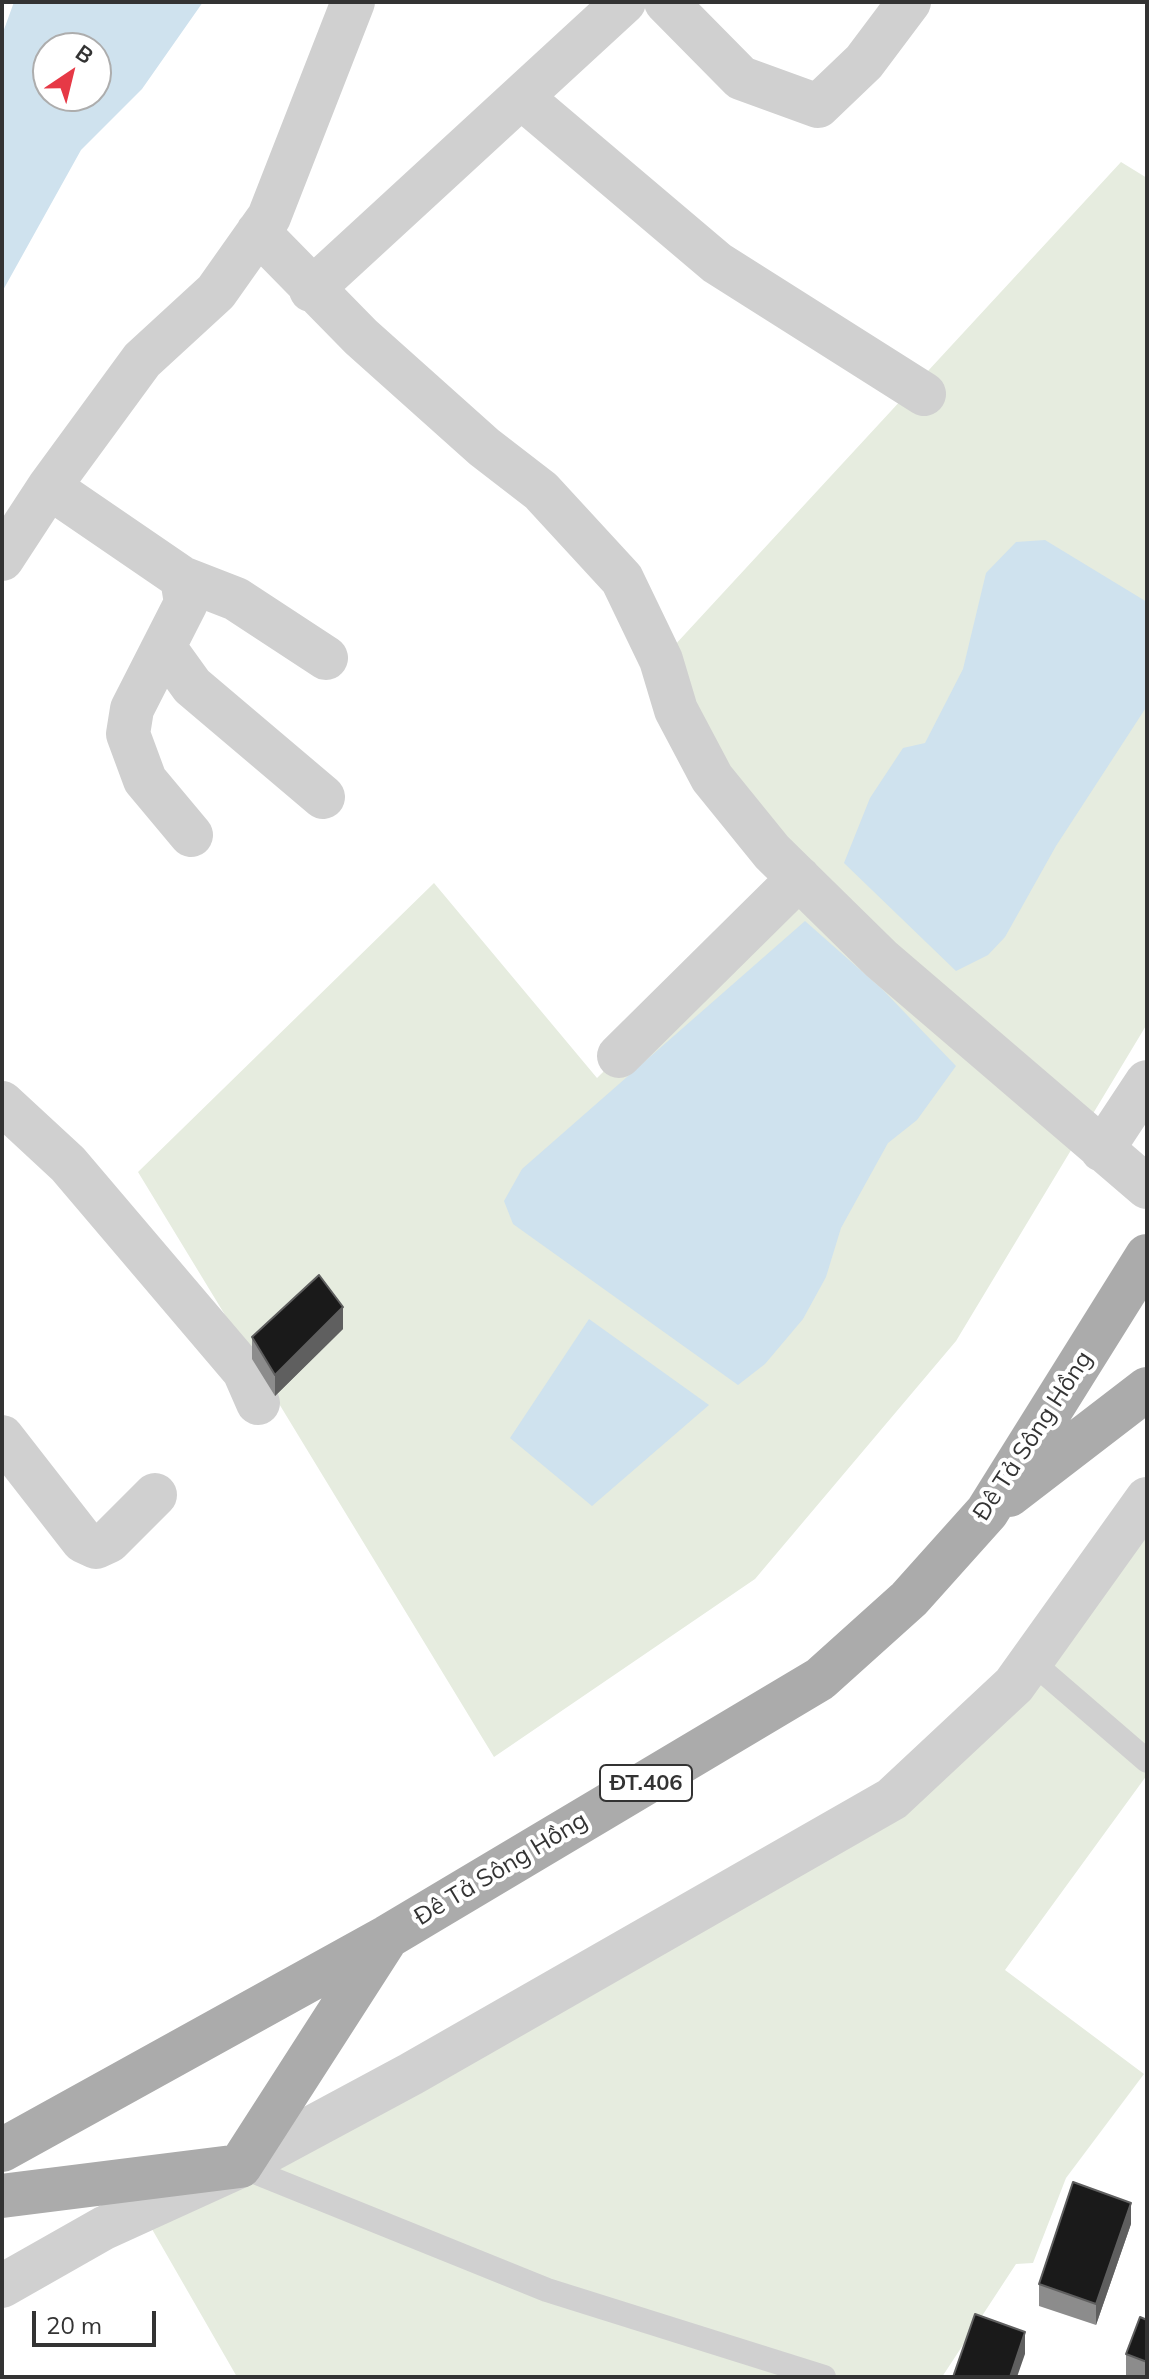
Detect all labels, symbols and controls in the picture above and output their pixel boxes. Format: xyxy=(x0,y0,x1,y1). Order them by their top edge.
north arrow xyxy=(32,32,112,112)
text: B xyxy=(70,38,99,70)
street label: Đê Tả Sông Hồng xyxy=(967,1346,1099,1526)
road number: ĐT.406 xyxy=(600,1765,692,1801)
street label: Đê Tả Sông Hồng xyxy=(409,1806,593,1932)
scale bar xyxy=(36,2295,160,2345)
text: 20 m xyxy=(46,2310,102,2340)

